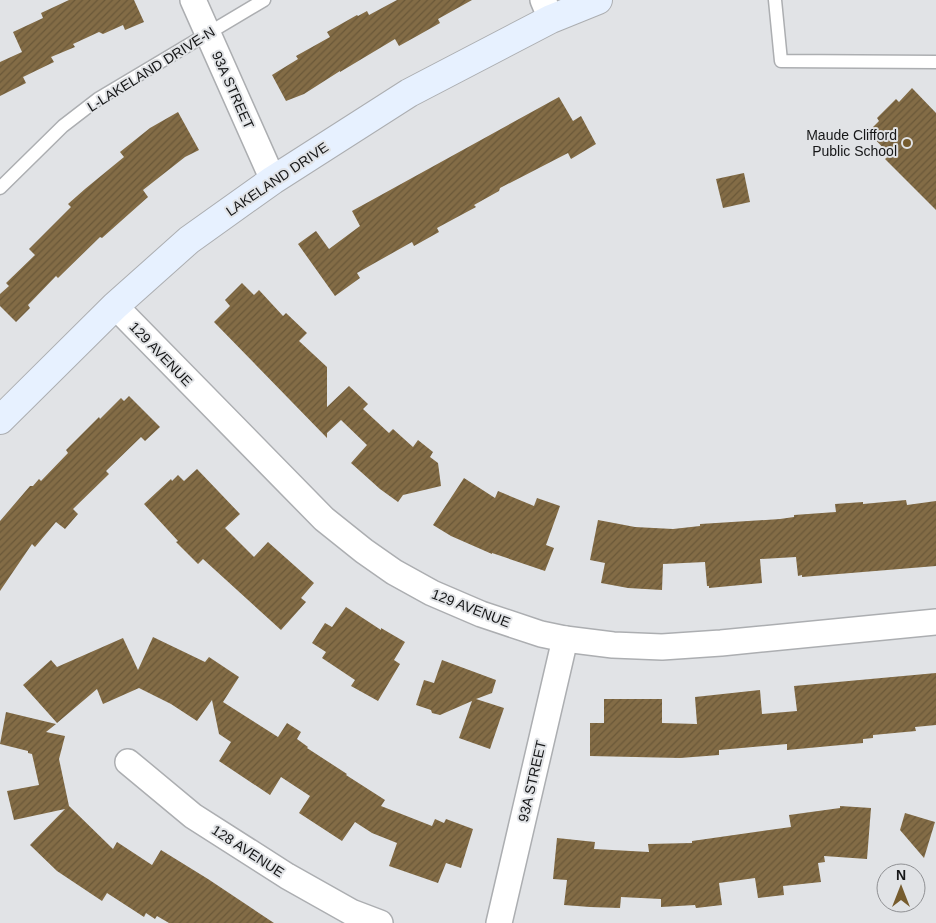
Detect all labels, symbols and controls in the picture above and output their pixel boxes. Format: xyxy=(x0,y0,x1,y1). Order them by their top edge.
street label: L-LAKELAND DRIVE-N xyxy=(84,23,218,115)
street label: 93A STREET xyxy=(209,49,257,132)
place label: Maude Clifford Public School xyxy=(806,127,897,159)
marker: Maude Clifford Public School xyxy=(901,137,913,149)
street label: LAKELAND DRIVE xyxy=(223,139,331,219)
street label: 129 AVENUE xyxy=(126,319,196,389)
street label: 129 AVENUE xyxy=(429,586,513,630)
street label: 93A STREET xyxy=(515,738,549,823)
street label: 128 AVENUE xyxy=(209,822,287,880)
north arrow xyxy=(876,863,926,913)
text: N xyxy=(896,867,906,883)

